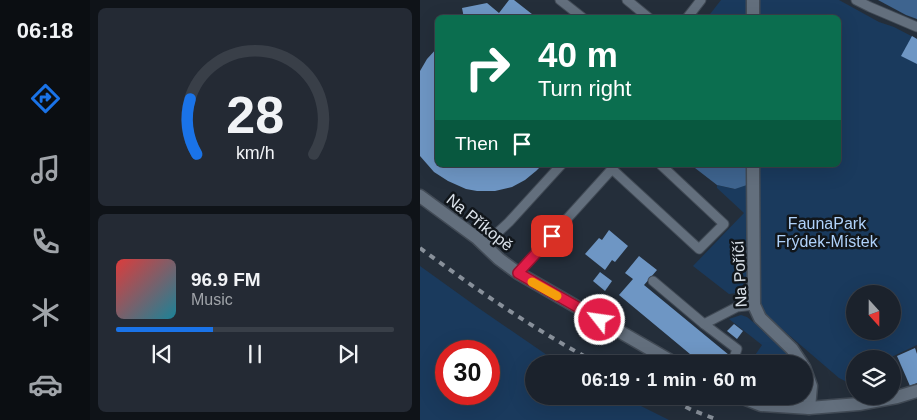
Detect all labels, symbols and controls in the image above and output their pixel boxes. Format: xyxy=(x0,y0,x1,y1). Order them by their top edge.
text: 06:18 xyxy=(17,18,73,43)
icon: right xyxy=(455,35,520,100)
text: 40 m xyxy=(538,35,618,74)
text: Turn right xyxy=(538,76,631,101)
icon: directions xyxy=(28,81,63,116)
text: 28 xyxy=(226,86,284,144)
icon: arrive xyxy=(508,130,536,158)
text: Then xyxy=(455,133,498,154)
text: km/h xyxy=(236,143,274,163)
icon: music xyxy=(28,152,63,187)
street label: Na Příkopě xyxy=(443,191,516,254)
pin xyxy=(531,215,573,257)
park label: FaunaPark Frýdek-Místek xyxy=(776,215,879,250)
icon: arrive xyxy=(538,222,566,250)
icon: phone xyxy=(28,224,63,259)
street label: Na Poříčí xyxy=(729,240,750,308)
text: 96.9 FM xyxy=(191,269,261,290)
north arrow xyxy=(846,285,901,340)
map controls xyxy=(846,285,901,405)
text: Music xyxy=(191,291,233,308)
position arrow xyxy=(573,293,625,345)
icon: climate xyxy=(28,295,63,330)
icon: previous xyxy=(148,340,176,368)
icon: pause xyxy=(241,340,269,368)
icon: next xyxy=(334,340,362,368)
speed limit sign: 30 xyxy=(435,340,500,405)
button: layers xyxy=(846,350,901,405)
icon: car xyxy=(28,367,63,402)
text: 06:19 · 1 min · 60 m xyxy=(581,369,757,390)

